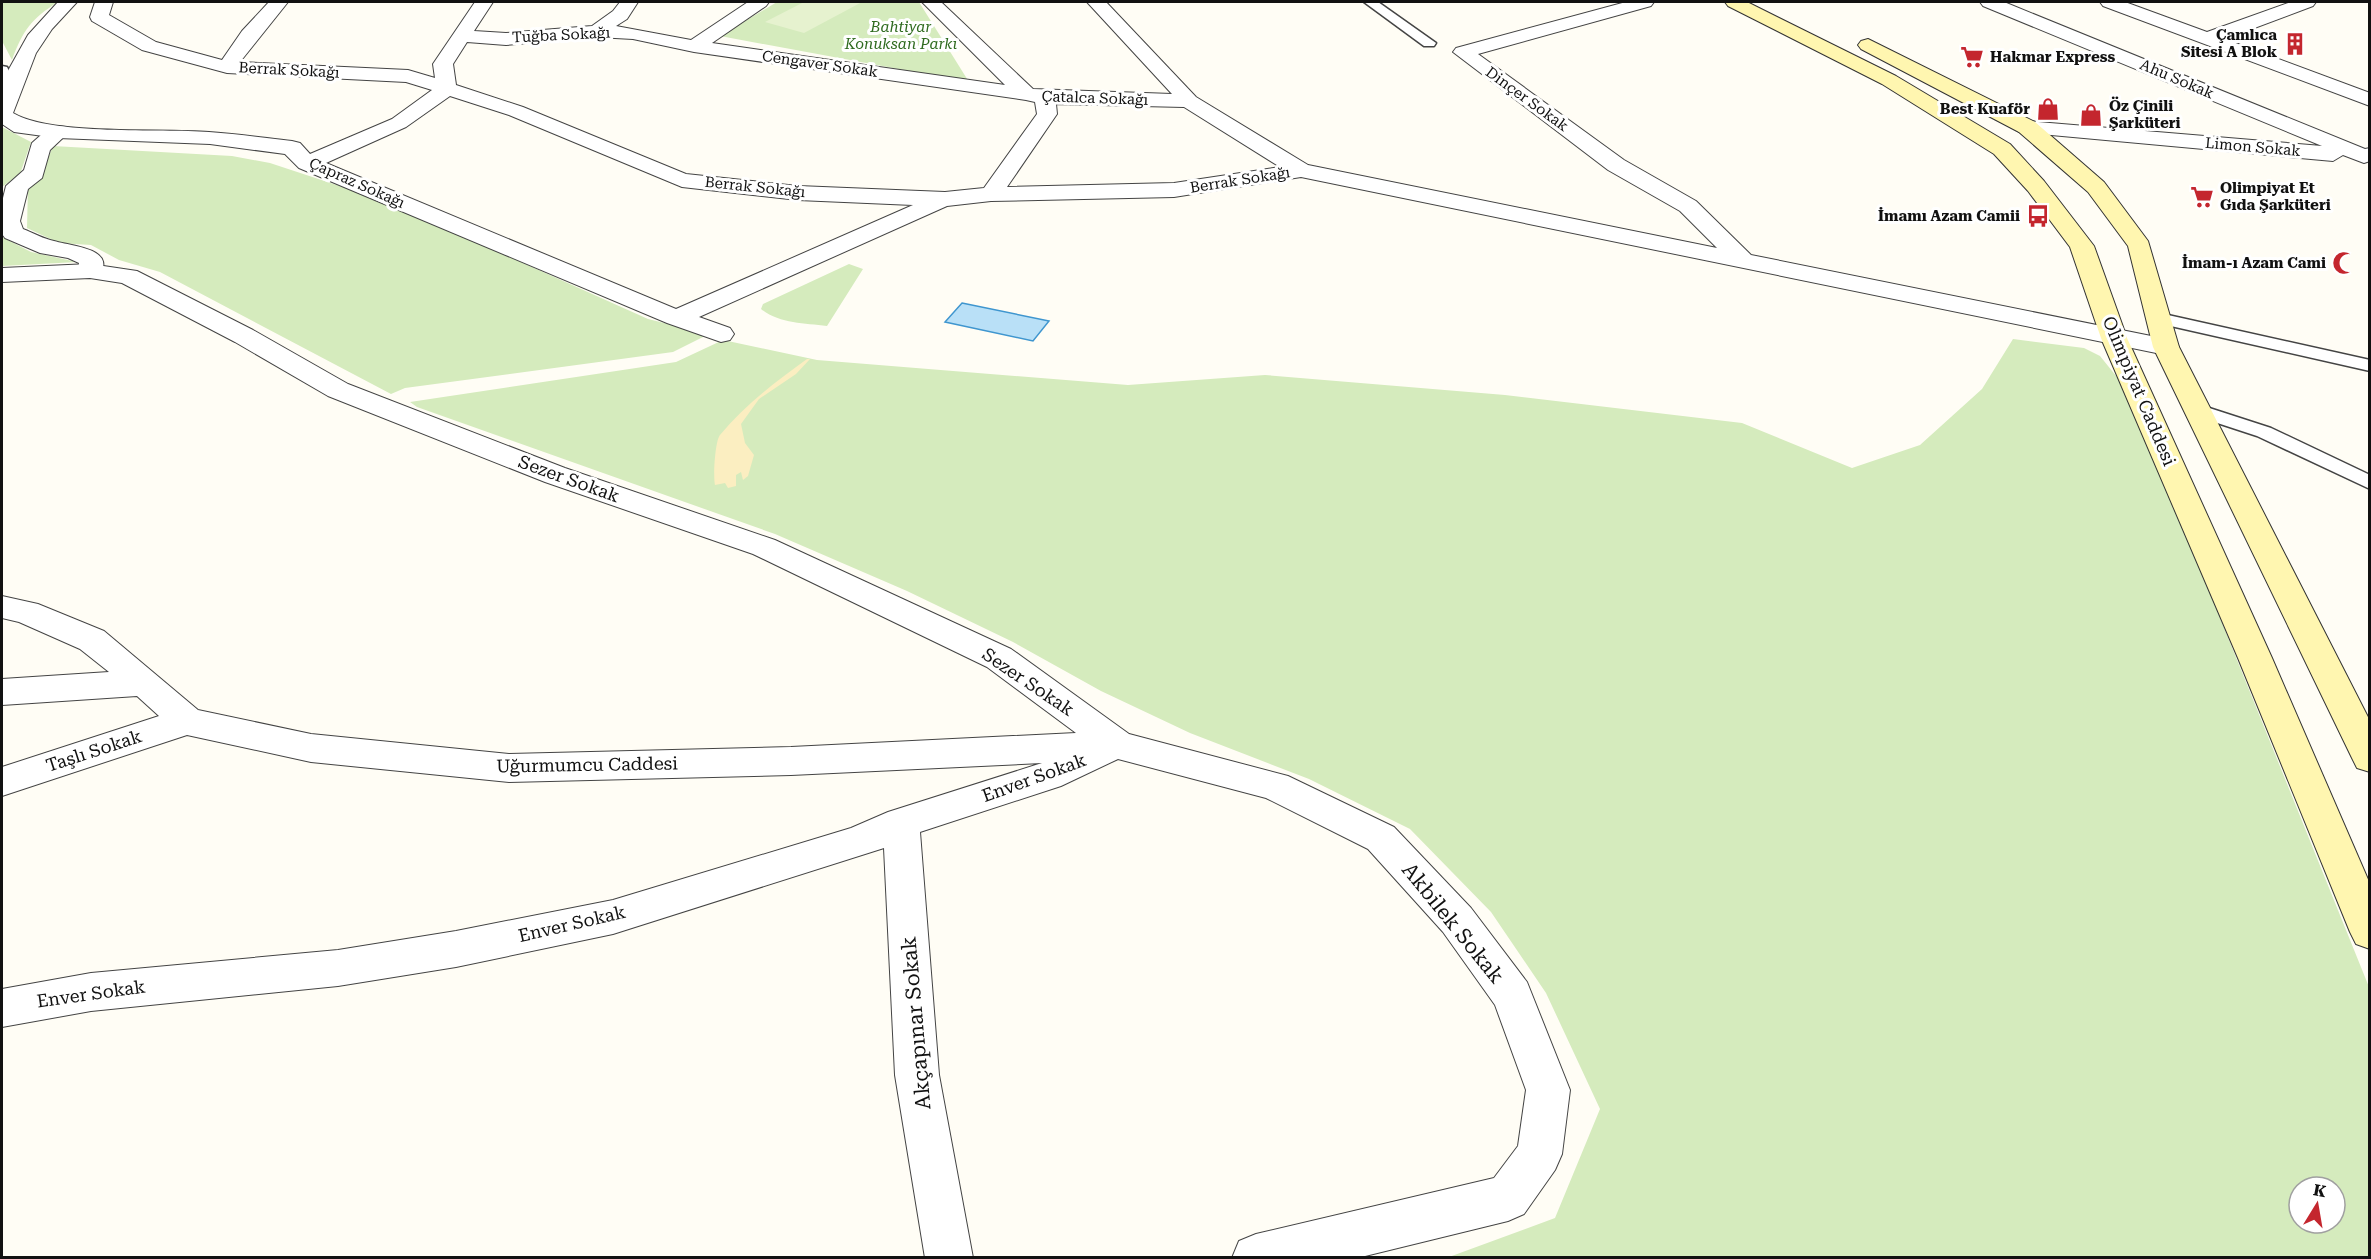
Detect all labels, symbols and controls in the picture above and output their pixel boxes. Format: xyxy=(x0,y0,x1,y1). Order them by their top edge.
park label: Bahtiyar Konuksan Parkı xyxy=(844,18,958,53)
street label: Tuğba Sokağı xyxy=(511,23,611,47)
place label: Çamlıca Sitesi A Blok xyxy=(2181,26,2278,61)
building icon: Çamlıca Sitesi A Blok xyxy=(2282,31,2308,57)
supermarket icon: Hakmar Express xyxy=(1959,44,1985,70)
street label: Cengaver Sokak xyxy=(761,47,880,81)
place label: Hakmar Express xyxy=(1990,48,2115,66)
street label: Ahu Sokak xyxy=(2137,55,2217,103)
street label: Berrak Sokağı xyxy=(238,58,340,82)
street label: Dinçer Sokak xyxy=(1482,63,1572,135)
street label: Çatalca Sokağı xyxy=(1041,87,1149,109)
shop icon: Best Kuaför xyxy=(2035,96,2061,122)
place label: Öz Çinili Şarküteri xyxy=(2109,96,2181,132)
place label: Best Kuaför xyxy=(1940,100,2030,118)
shop icon: Öz Çinili Şarküteri xyxy=(2078,102,2104,128)
street label: Limon Sokak xyxy=(2204,134,2302,160)
street label: Çapraz Sokağı xyxy=(306,154,408,212)
street label: Berrak Sokağı xyxy=(1189,163,1292,197)
street label: Berrak Sokağı xyxy=(704,173,806,201)
place label: Olimpiyat Et Gıda Şarküteri xyxy=(2220,179,2331,214)
supermarket icon: Olimpiyat Et Gıda Şarküteri xyxy=(2189,184,2215,210)
bus stop icon: İmamı Azam Camii xyxy=(2025,203,2051,229)
place label: İmamı Azam Camii xyxy=(1878,207,2020,225)
mosque icon: İmam-ı Azam Cami xyxy=(2331,250,2357,276)
place label: İmam-ı Azam Cami xyxy=(2182,254,2326,272)
street label: Olimpiyat Caddesi xyxy=(2098,313,2181,469)
street label: Sezer Sokak xyxy=(516,451,623,507)
street label: Sezer Sokak xyxy=(978,643,1078,720)
street label: Taşlı Sokak xyxy=(43,725,144,776)
street label: Enver Sokak xyxy=(979,749,1089,806)
street label: Uğurmumcu Caddesi xyxy=(496,752,678,777)
street label: Akbilek Sokak xyxy=(1397,858,1509,988)
street label: Enver Sokak xyxy=(516,901,628,946)
street label: Akçapınar Sokak xyxy=(896,935,936,1111)
street label: Enver Sokak xyxy=(35,975,147,1012)
north arrow xyxy=(2287,1175,2347,1235)
text: K xyxy=(2312,1180,2328,1201)

